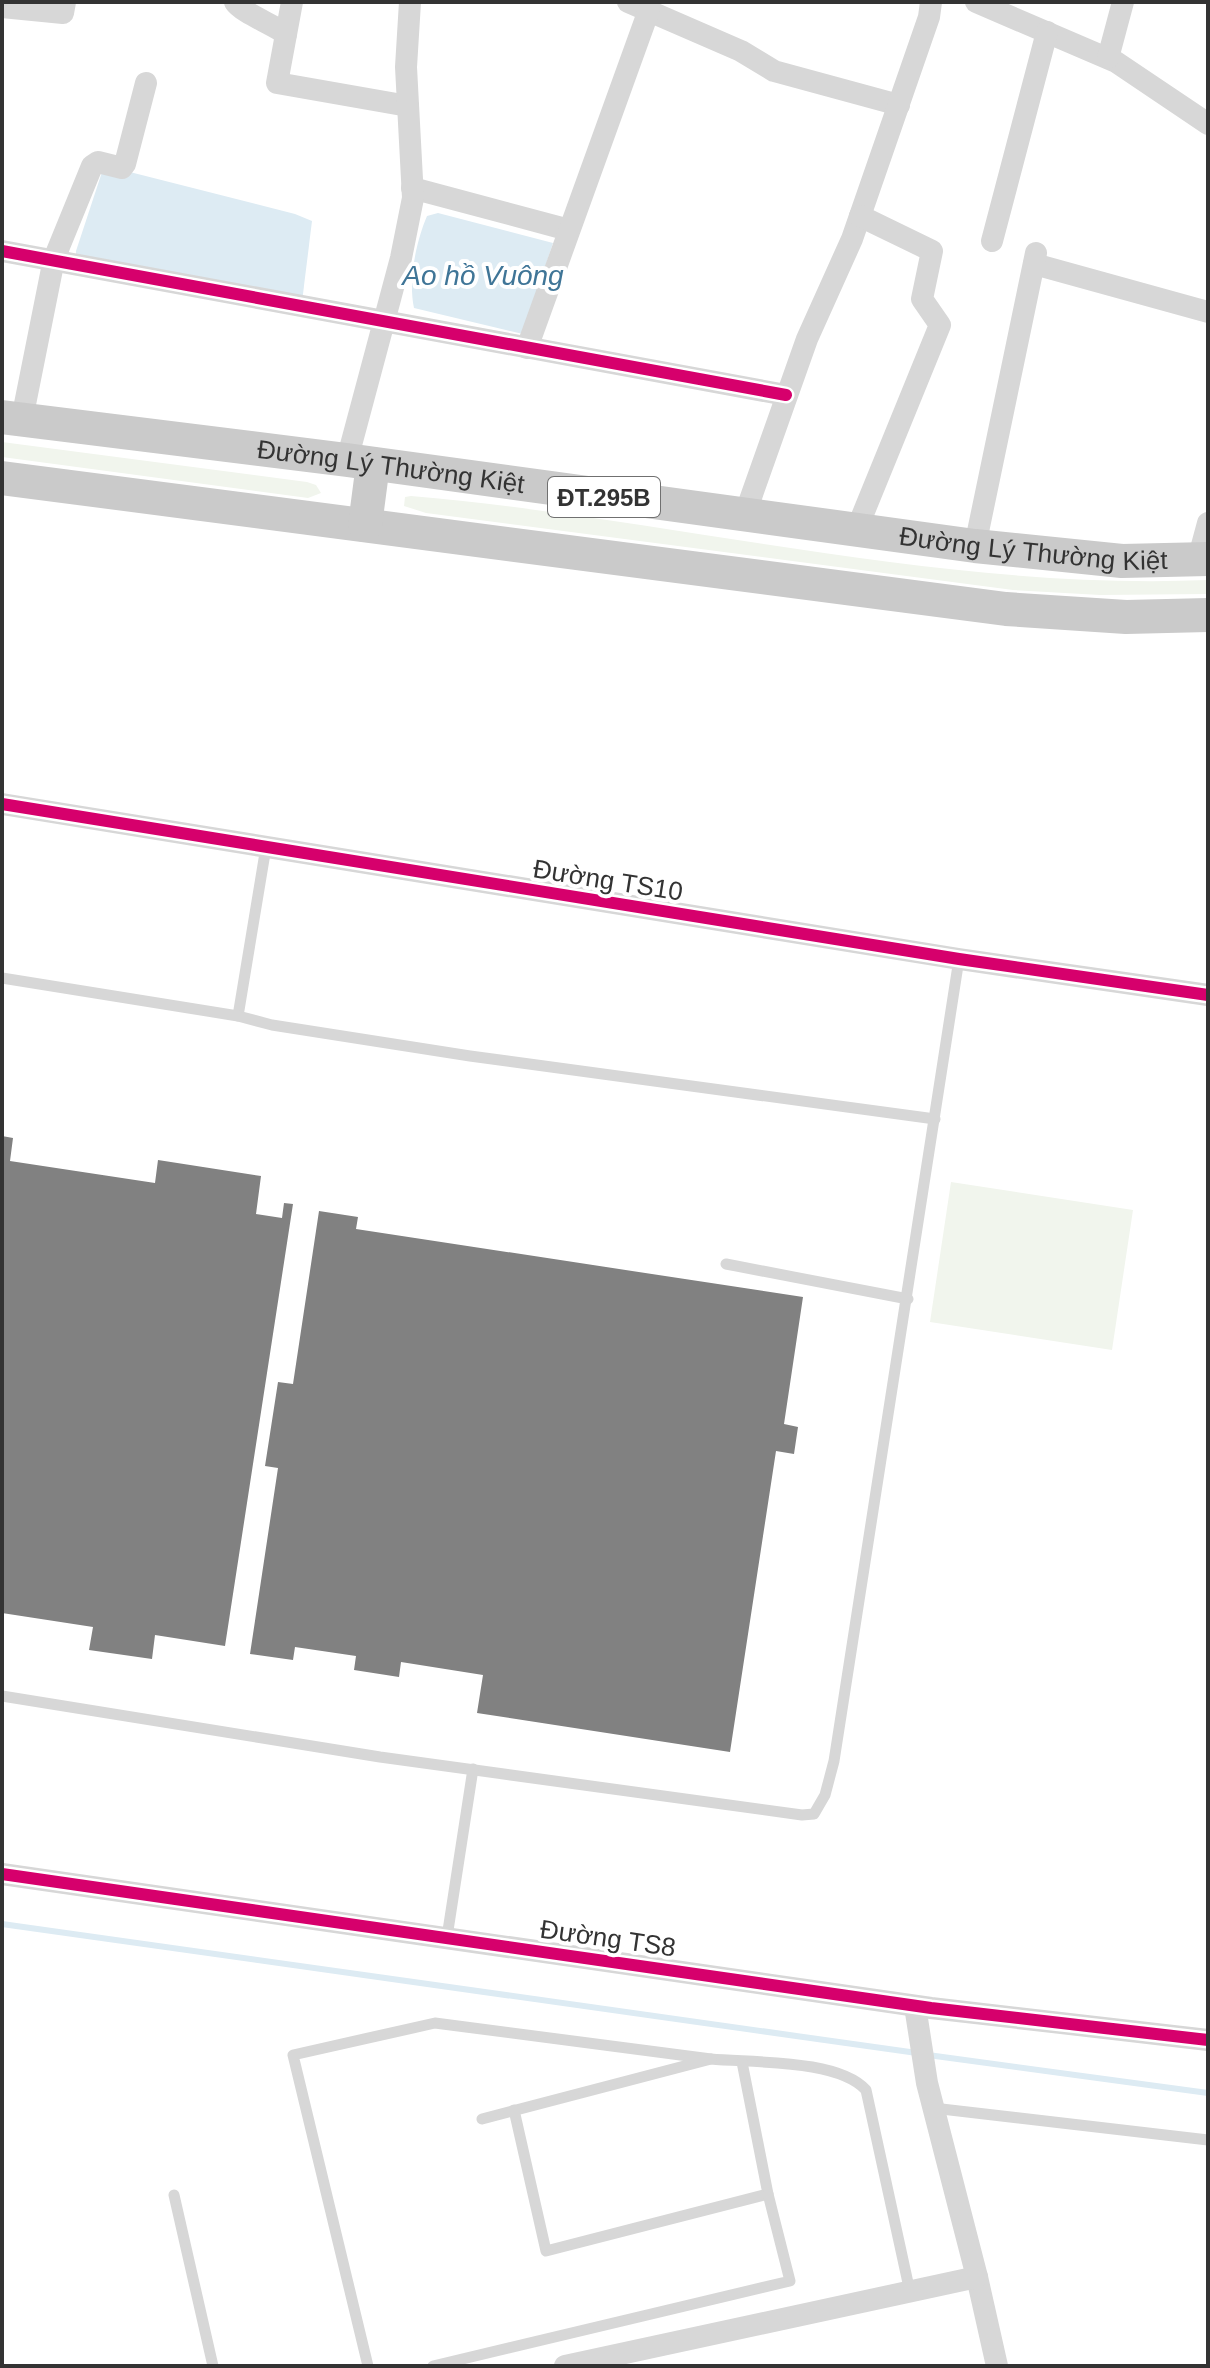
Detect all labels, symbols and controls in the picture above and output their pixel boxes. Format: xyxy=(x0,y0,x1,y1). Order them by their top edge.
water label: Ao hồ Vuông xyxy=(400,260,564,291)
street label: Đường Lý Thường Kiệt xyxy=(255,434,527,499)
road number: ĐT.295B xyxy=(548,477,660,517)
street label: Đường Lý Thường Kiệt xyxy=(897,521,1169,576)
street label: Đường TS10 xyxy=(531,853,685,907)
street label: Đường TS8 xyxy=(538,1914,678,1962)

